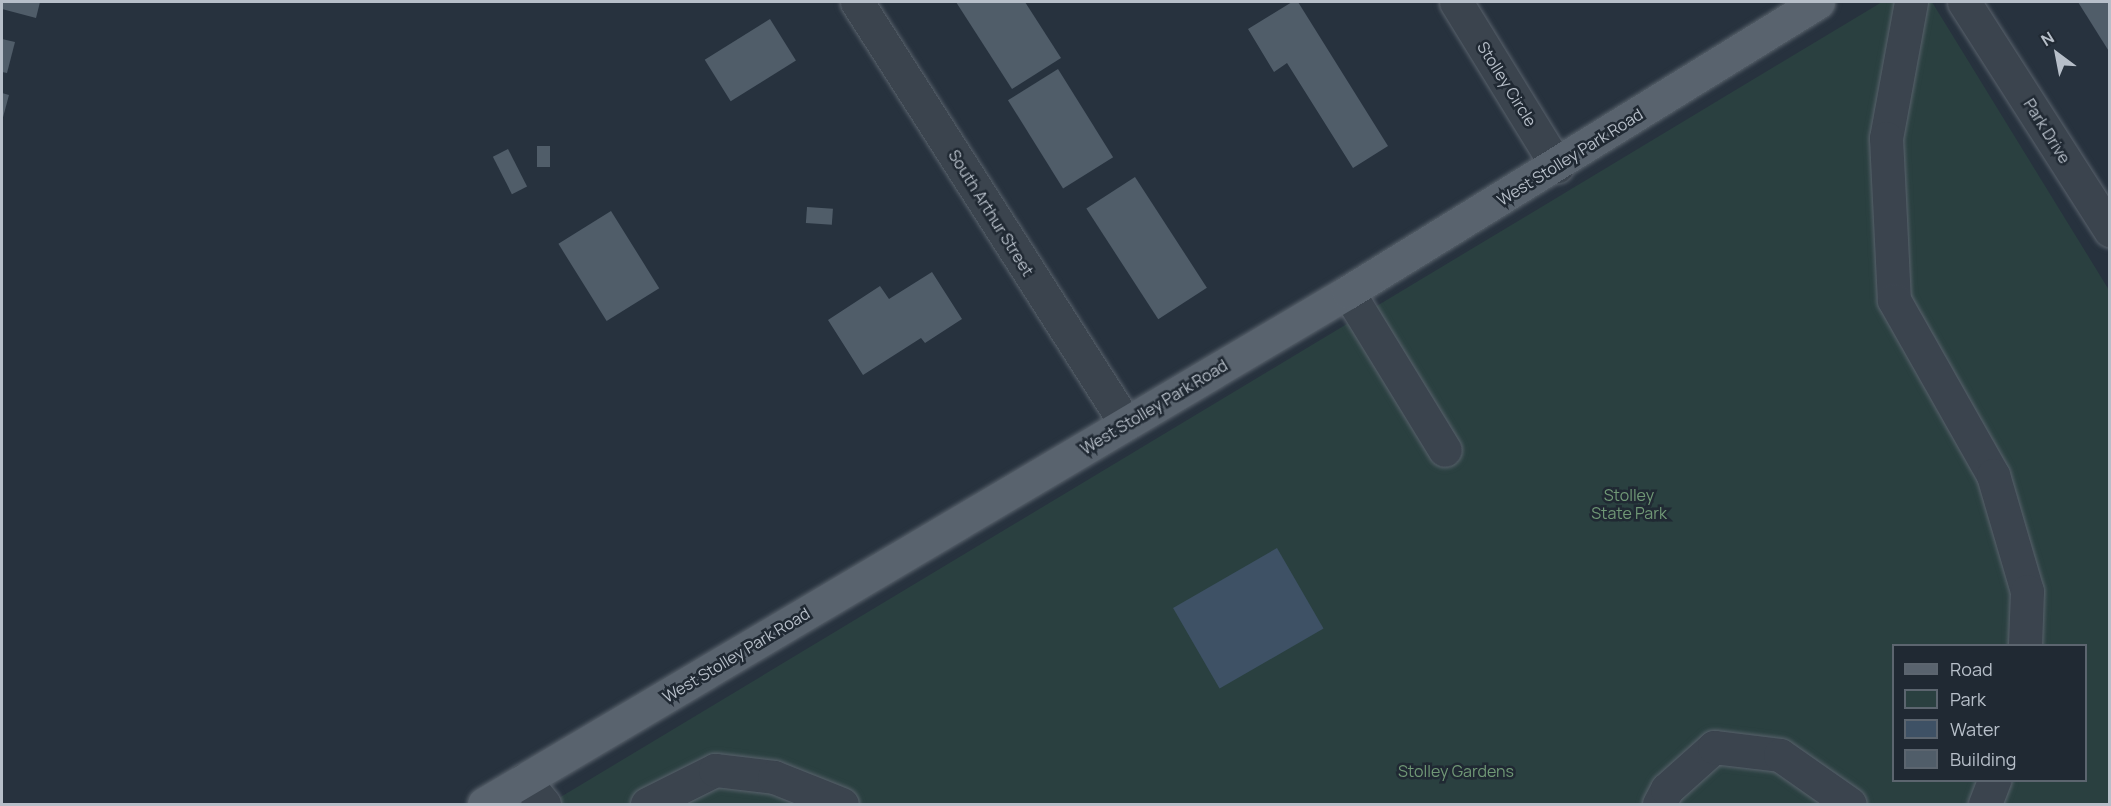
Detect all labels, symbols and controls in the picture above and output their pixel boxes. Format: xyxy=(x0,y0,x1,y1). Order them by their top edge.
north arrow xyxy=(2027,24,2087,84)
text: N xyxy=(2037,26,2058,51)
street label: Stolley Circle xyxy=(1473,38,1541,130)
street label: Park Drive xyxy=(2020,95,2074,167)
street label: West Stolley Park Road xyxy=(1494,104,1646,210)
street label: South Arthur Street xyxy=(944,146,1038,280)
street label: West Stolley Park Road xyxy=(1077,355,1231,459)
park label: Stolley State Park xyxy=(1591,485,1667,523)
street label: West Stolley Park Road xyxy=(659,603,813,707)
legend xyxy=(1892,644,2087,782)
text: Road xyxy=(1950,657,1993,681)
text: Park xyxy=(1950,687,1986,711)
text: Water xyxy=(1950,717,2000,741)
text: Building xyxy=(1950,747,2016,771)
park label: Stolley Gardens xyxy=(1398,761,1514,781)

